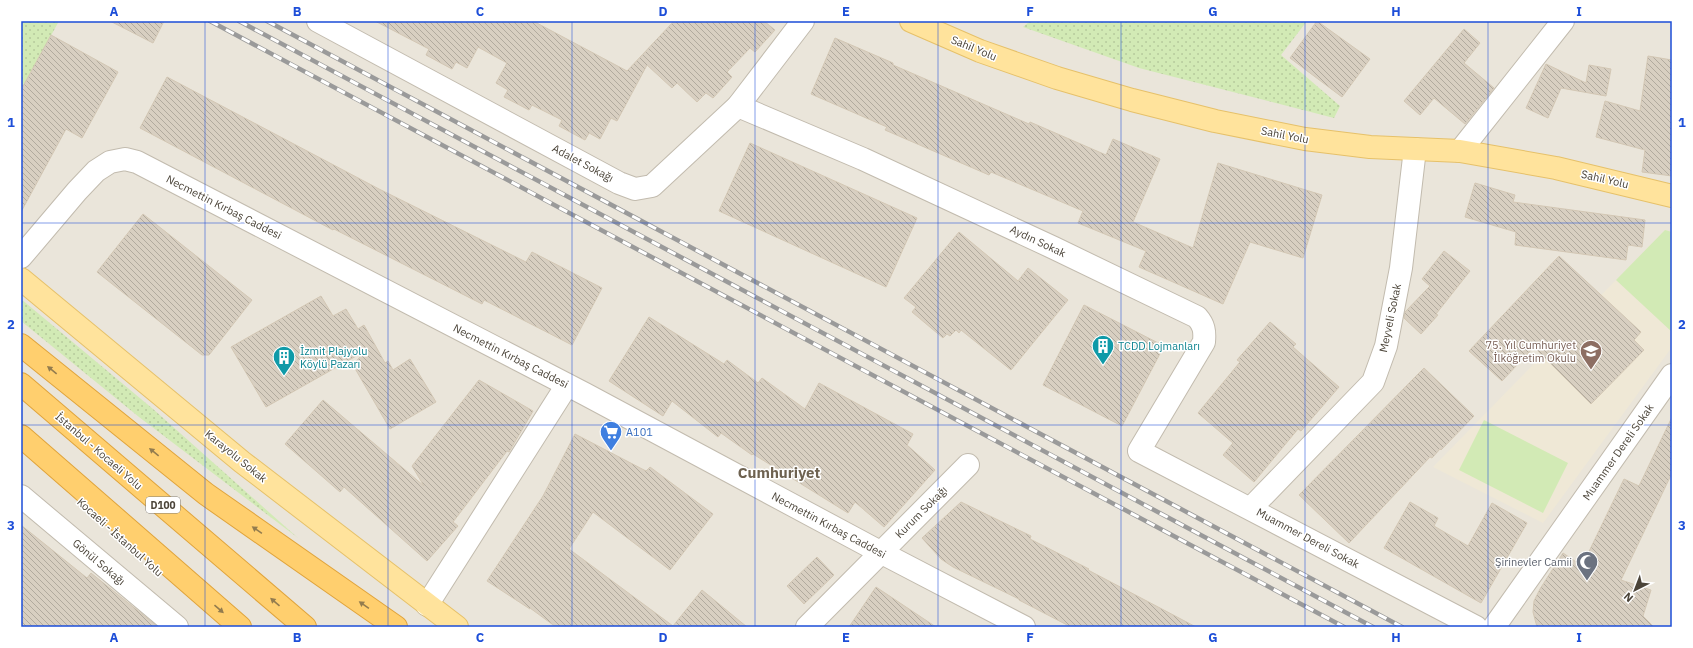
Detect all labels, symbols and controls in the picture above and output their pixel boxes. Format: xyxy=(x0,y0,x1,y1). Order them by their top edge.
text: A xyxy=(110,3,119,20)
text: B xyxy=(293,3,302,20)
text: C xyxy=(476,3,485,20)
text: D xyxy=(658,3,668,20)
text: E xyxy=(842,3,850,20)
text: F xyxy=(1026,3,1034,20)
text: G xyxy=(1208,3,1218,20)
text: H xyxy=(1391,3,1401,20)
text: I xyxy=(1576,3,1582,20)
street label: Sahil Yolu xyxy=(949,32,999,64)
text: 1 xyxy=(7,114,15,131)
text: 1 xyxy=(1678,114,1686,131)
street label: Sahil Yolu xyxy=(1260,124,1310,146)
street label: Adalet Sokağı xyxy=(550,141,616,185)
street label: Sahil Yolu xyxy=(1580,167,1630,191)
street label: Necmettin Kırbaş Caddesi xyxy=(164,172,284,242)
street label: Aydın Sokak xyxy=(1008,222,1068,260)
street label: Meyveli Sokak xyxy=(1376,282,1404,354)
text: 2 xyxy=(7,316,15,333)
text: 2 xyxy=(1678,316,1686,333)
street label: Necmettin Kırbaş Caddesi xyxy=(451,321,571,391)
building icon: TCDD Lojmanları xyxy=(1090,333,1116,366)
place label: 75. Yıl Cumhuriyet İlköğretim Okulu xyxy=(1485,338,1576,365)
school or university icon: 75. Yıl Cumhuriyet İlköğretim Okulu xyxy=(1578,338,1604,371)
place label: TCDD Lojmanları xyxy=(1118,339,1200,353)
building icon: İzmit Plajyolu Köylü Pazarı xyxy=(271,344,297,377)
place label: İzmit Plajyolu Köylü Pazarı xyxy=(300,344,367,371)
one-way arrow xyxy=(47,366,58,374)
street label: Muammer Dereli Sokak xyxy=(1579,401,1657,503)
street label: İstanbul - Kocaeli Yolu xyxy=(53,409,145,493)
supermarket icon: A101 xyxy=(598,419,624,452)
place label: A101 xyxy=(626,425,653,439)
street label: Karayolu Sokak xyxy=(202,427,270,485)
one-way arrow xyxy=(148,447,159,456)
district label: Cumhuriyet xyxy=(738,463,820,482)
street label: Kurum Sokağı xyxy=(892,483,950,541)
street label: Necmettin Kırbaş Caddesi xyxy=(769,489,889,561)
street label: Kocaeli - İstanbul Yolu xyxy=(74,495,166,579)
road number: D100 xyxy=(146,497,180,513)
street label: Muammer Dereli Sokak xyxy=(1254,505,1362,571)
text: 3 xyxy=(7,517,15,534)
text: 3 xyxy=(1678,517,1686,534)
one-way arrow xyxy=(252,526,263,534)
street label: Gönül Sokağı xyxy=(70,536,128,588)
mosque icon: Şirinevler Camii xyxy=(1574,549,1600,582)
place label: Şirinevler Camii xyxy=(1495,555,1572,569)
north arrow xyxy=(1615,570,1655,610)
text: N xyxy=(1621,590,1636,605)
one-way arrow xyxy=(270,597,280,606)
one-way arrow xyxy=(358,601,369,609)
one-way arrow xyxy=(215,604,224,613)
text: A xyxy=(110,629,119,646)
text: B xyxy=(293,629,302,646)
text: C xyxy=(476,629,485,646)
text: D xyxy=(658,629,668,646)
text: E xyxy=(842,629,850,646)
text: F xyxy=(1026,629,1034,646)
text: G xyxy=(1208,629,1218,646)
text: H xyxy=(1391,629,1401,646)
text: I xyxy=(1576,629,1582,646)

